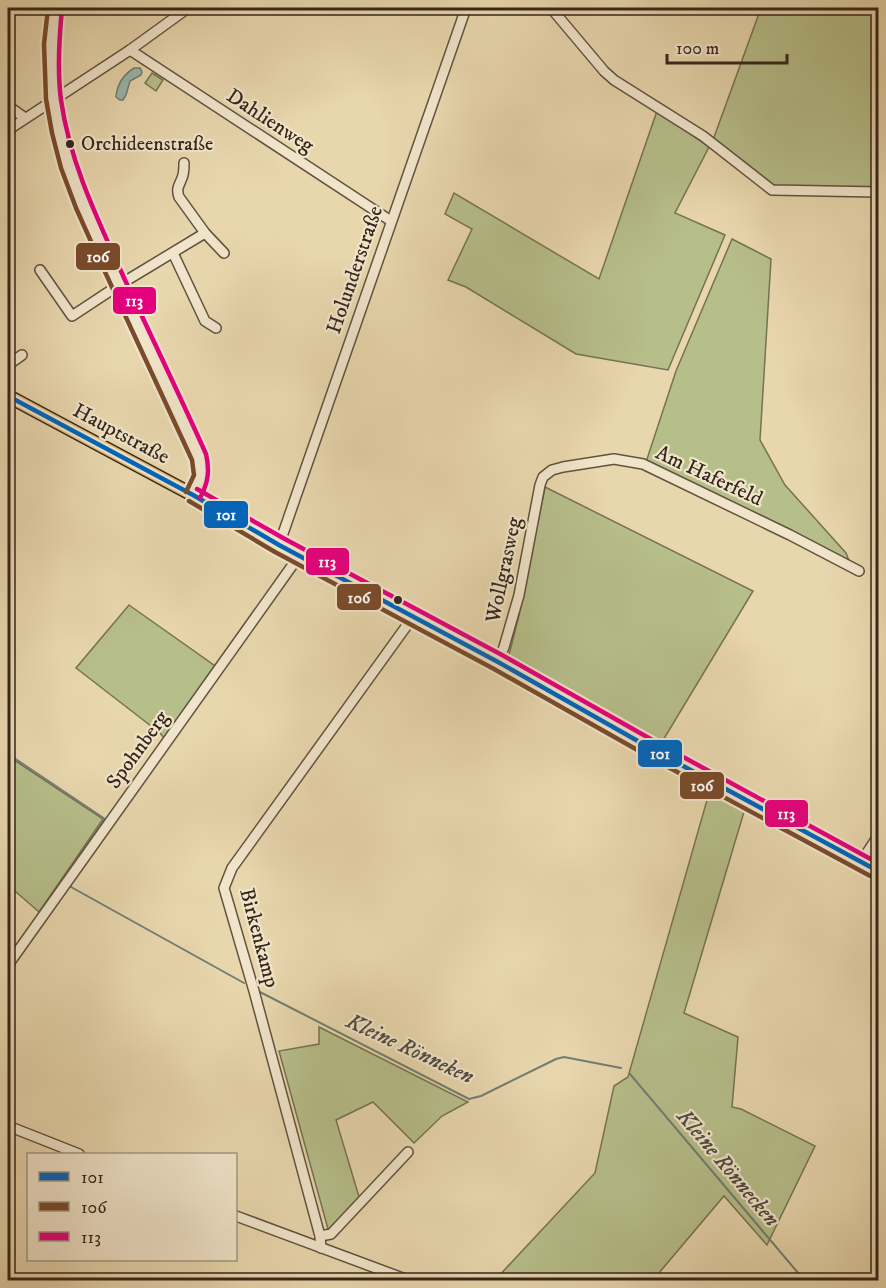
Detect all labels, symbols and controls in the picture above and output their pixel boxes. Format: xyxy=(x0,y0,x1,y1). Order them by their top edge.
scale bar xyxy=(667,27,787,65)
text: 100 m xyxy=(676,38,719,60)
street label: Dahlienweg xyxy=(221,83,319,159)
place label: Orchideenstraße xyxy=(81,132,213,157)
marker: Orchideenstraße xyxy=(64,138,76,150)
street label: Holunderstraße xyxy=(321,202,389,337)
line badge: 106 xyxy=(75,242,121,271)
text: 106 xyxy=(87,247,111,267)
line badge: 113 xyxy=(112,286,157,315)
text: 113 xyxy=(125,291,143,311)
street label: Hauptstraße xyxy=(68,398,174,470)
street label: Am Haferfeld xyxy=(651,440,767,512)
line badge: 101 xyxy=(203,500,249,529)
text: 101 xyxy=(216,505,236,525)
street label: Wollgrasweg xyxy=(480,514,528,626)
line badge: 113 xyxy=(305,547,350,576)
text: 113 xyxy=(318,552,336,572)
line badge: 106 xyxy=(336,583,382,611)
text: 106 xyxy=(348,588,372,608)
unlabelled marker xyxy=(392,594,404,606)
street label: Spohnberg xyxy=(101,705,175,794)
line badge: 101 xyxy=(637,739,683,768)
text: 101 xyxy=(650,744,670,764)
line badge: 106 xyxy=(679,771,725,800)
text: 106 xyxy=(691,776,715,796)
line badge: 113 xyxy=(764,799,809,828)
text: 113 xyxy=(777,804,795,824)
street label: Birkenkamp xyxy=(233,885,285,991)
water label: Kleine Rönneken xyxy=(341,1007,478,1090)
water label: Kleine Rönnecken xyxy=(670,1103,785,1232)
legend xyxy=(27,1153,237,1261)
text: 101 xyxy=(81,1167,104,1189)
text: 106 xyxy=(81,1197,107,1219)
text: 113 xyxy=(81,1227,101,1249)

